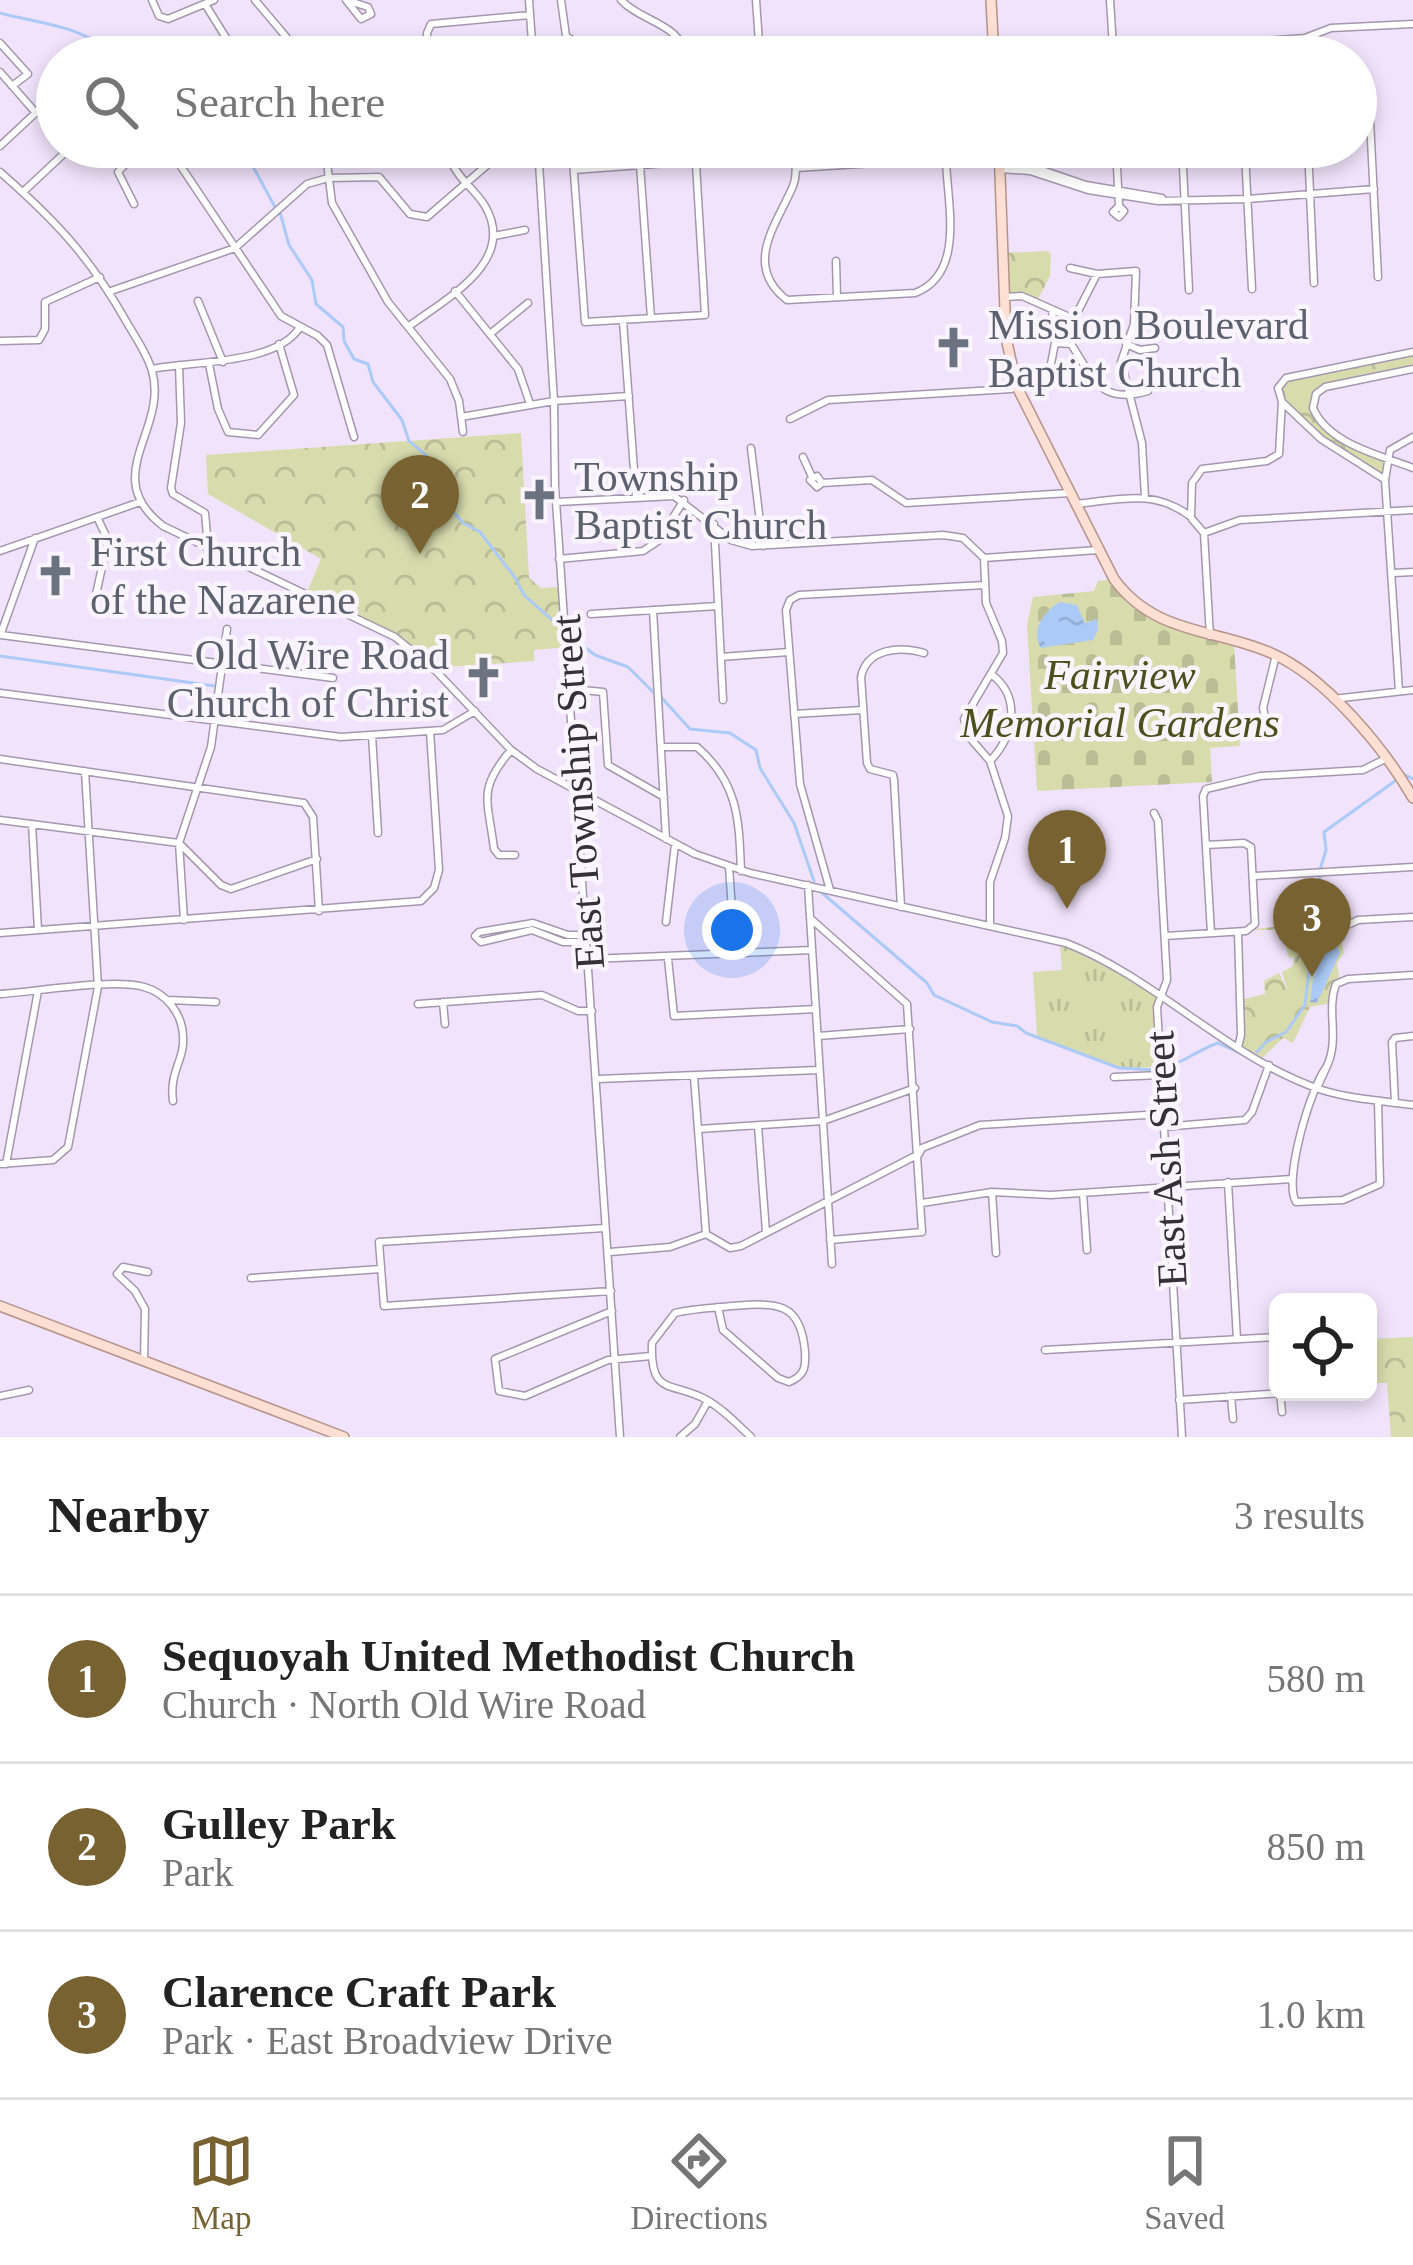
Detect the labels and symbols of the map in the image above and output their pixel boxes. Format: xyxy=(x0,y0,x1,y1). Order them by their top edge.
place label: Mission Boulevard Baptist Church xyxy=(988,302,1309,396)
church icon: Mission Boulevard Baptist Church xyxy=(931,325,977,371)
place label: Township Baptist Church xyxy=(574,454,827,548)
pin: 2 xyxy=(381,455,459,554)
church icon: Township Baptist Church xyxy=(517,477,563,523)
place label: First Church of the Nazarene xyxy=(90,529,356,623)
church icon: First Church of the Nazarene xyxy=(33,552,79,598)
street label: East Township Street xyxy=(543,613,613,971)
place label: Old Wire Road Church of Christ xyxy=(167,632,449,726)
park label: Fairview Memorial Gardens xyxy=(959,652,1280,746)
church icon: Old Wire Road Church of Christ xyxy=(460,655,506,701)
pin: 1 xyxy=(1028,810,1106,909)
pin: 3 xyxy=(1273,878,1351,977)
your location xyxy=(702,900,762,960)
street label: East Ash Street xyxy=(1136,1029,1196,1288)

